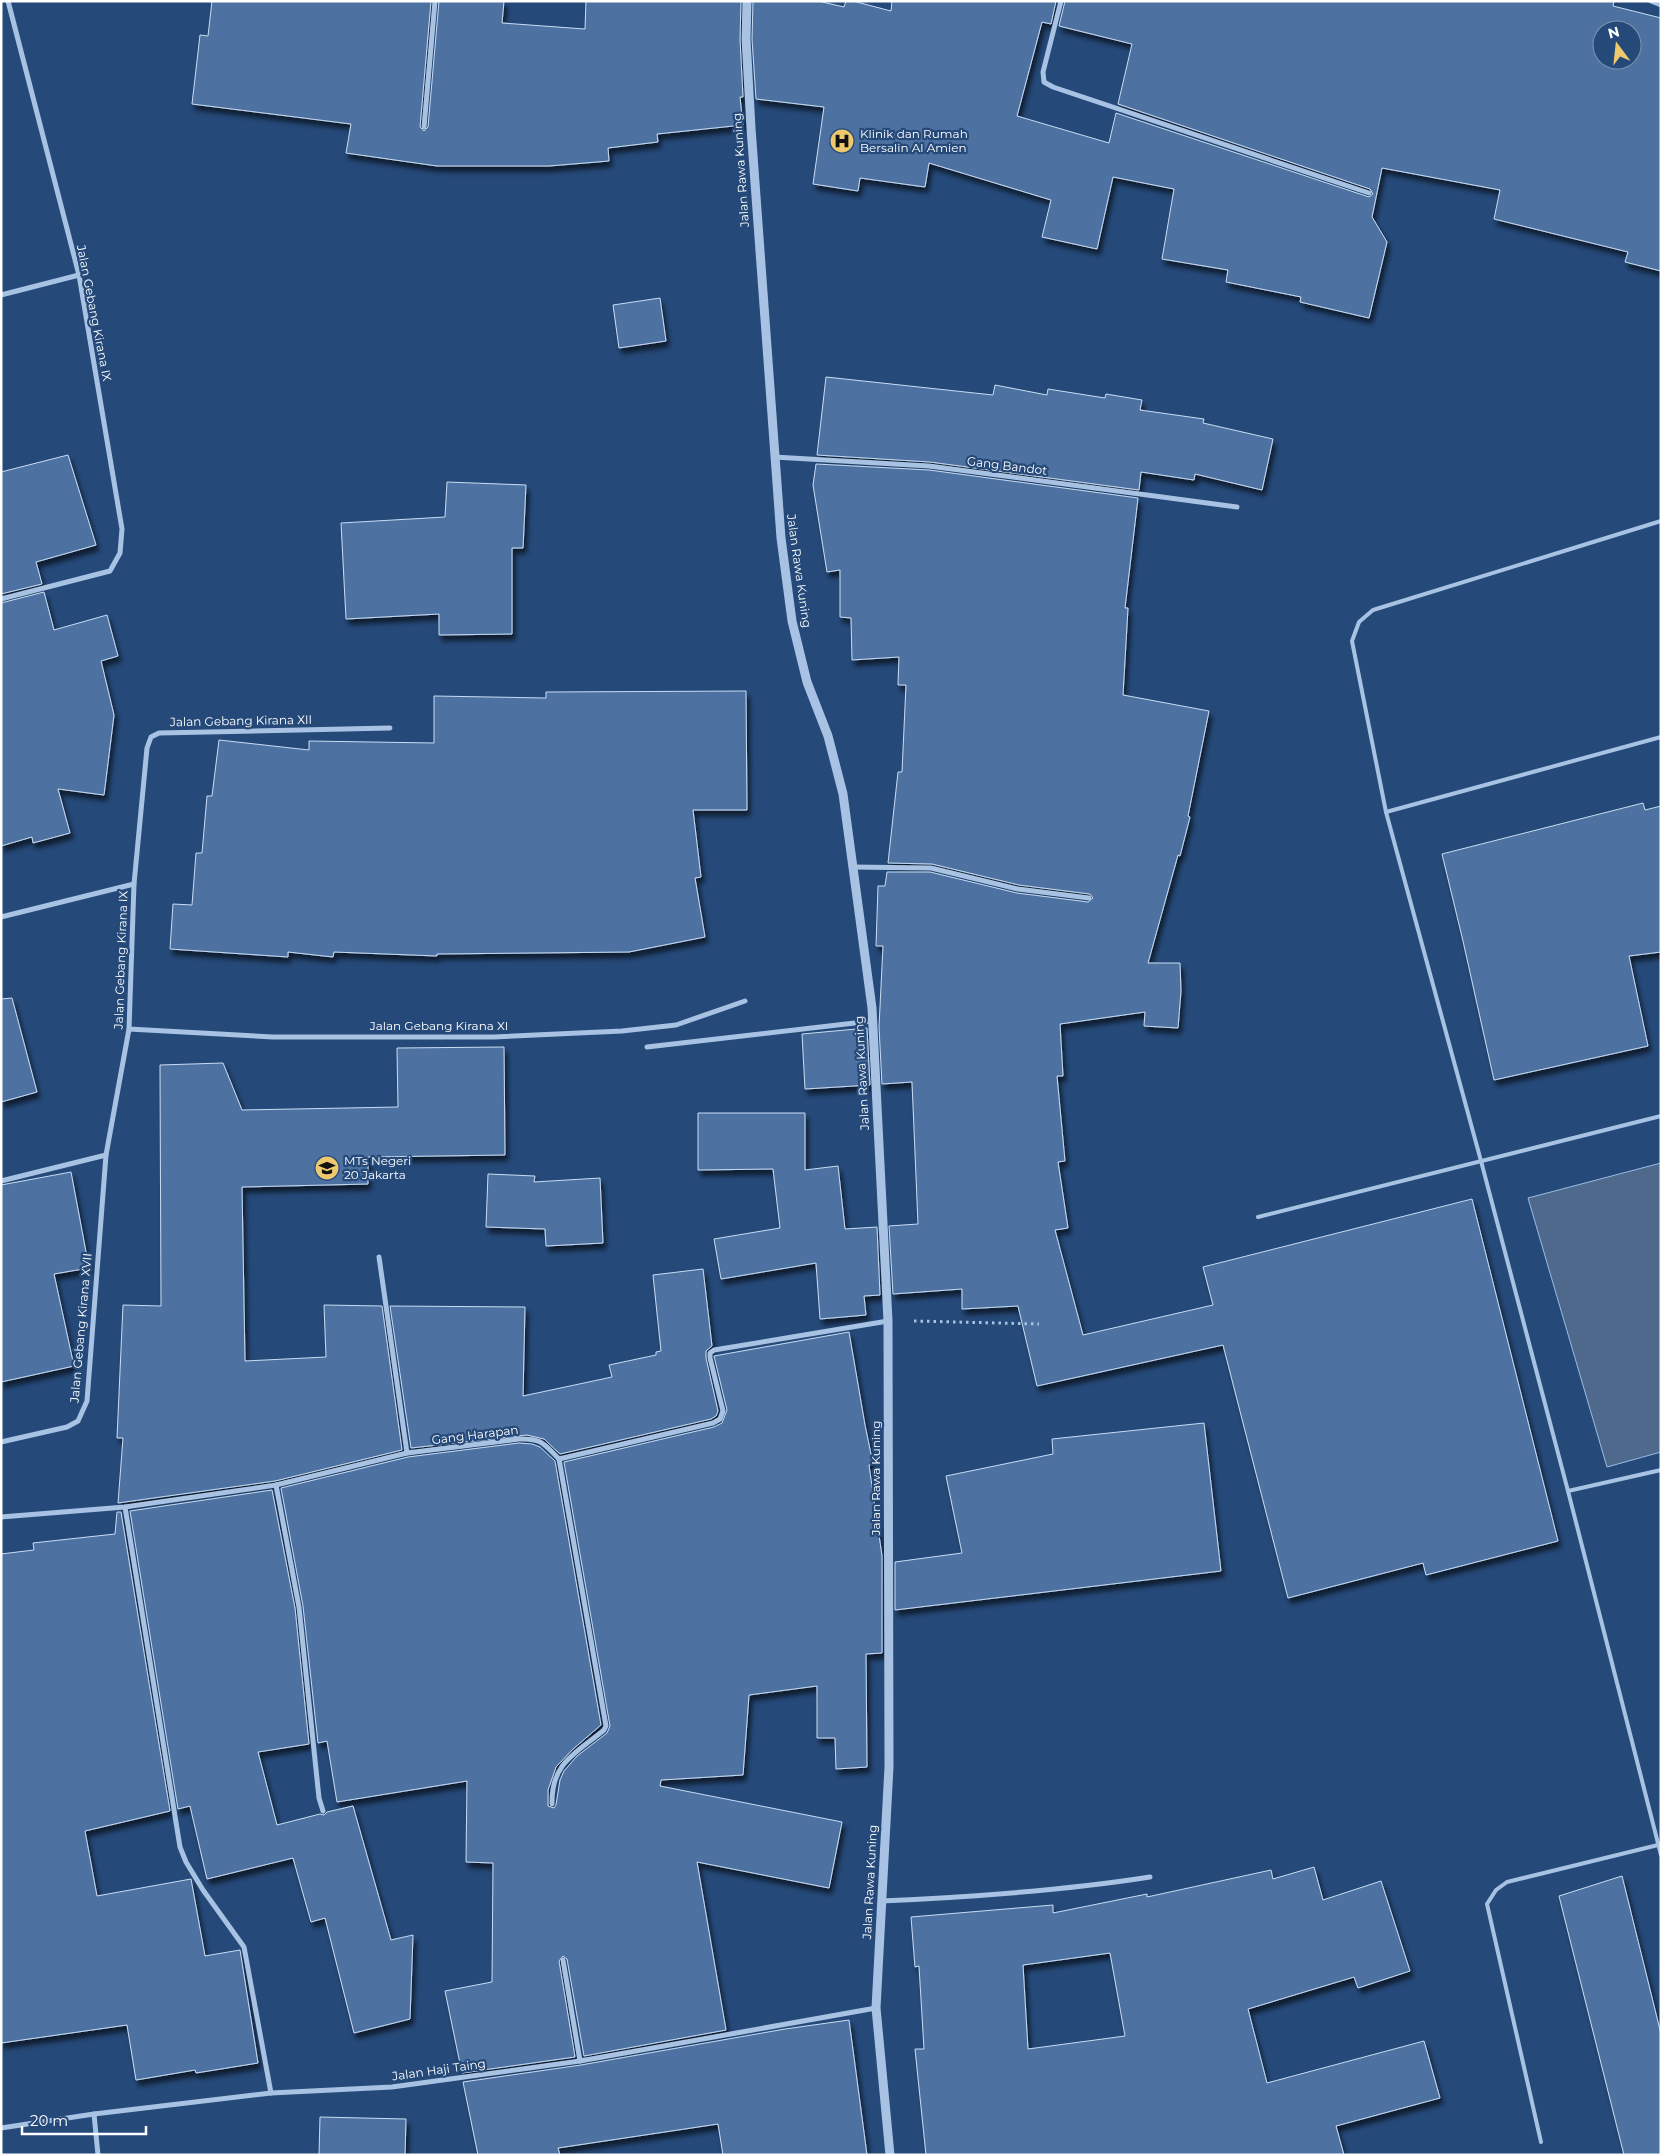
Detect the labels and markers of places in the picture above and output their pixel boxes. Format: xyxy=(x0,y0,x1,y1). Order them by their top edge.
place label: Klinik dan Rumah Bersalin Al Amien xyxy=(860,126,968,155)
hospital icon: Klinik dan Rumah Bersalin Al Amien xyxy=(829,128,855,154)
place label: MTs Negeri 20 Jakarta xyxy=(344,1153,411,1182)
school or university icon: MTs Negeri 20 Jakarta xyxy=(314,1155,340,1181)

